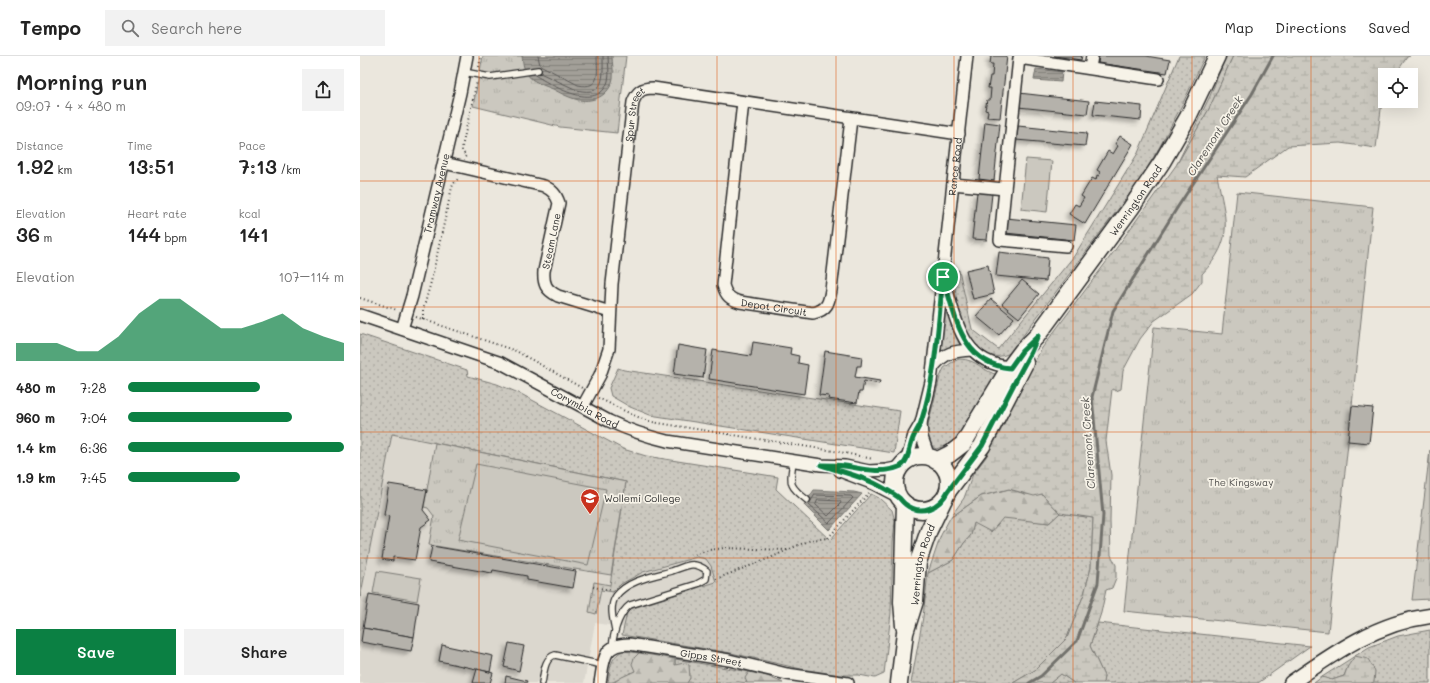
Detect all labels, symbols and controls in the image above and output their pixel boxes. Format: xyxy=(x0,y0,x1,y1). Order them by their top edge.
search box xyxy=(105,10,385,46)
text: Tempo xyxy=(20,15,81,40)
icon: search xyxy=(119,17,141,39)
text: Search here xyxy=(151,18,242,38)
text: Map xyxy=(1225,18,1253,37)
text: Directions xyxy=(1275,18,1346,37)
text: Saved xyxy=(1368,18,1410,37)
text: Morning run xyxy=(16,67,147,96)
map controls xyxy=(1378,68,1418,108)
button: locate xyxy=(1378,68,1418,108)
button: share xyxy=(302,69,344,111)
street label: Spur Street xyxy=(621,83,647,142)
water label: Claremont Creek xyxy=(1183,93,1246,179)
text: 09:07 · 4 × 480 m xyxy=(16,97,126,114)
street label: Rance Road xyxy=(945,137,965,196)
text: Distance xyxy=(16,138,63,153)
text: Time xyxy=(127,138,152,153)
text: Pace xyxy=(239,138,266,153)
street label: Tramway Avenue xyxy=(420,152,453,235)
text: 1.92 xyxy=(16,153,54,179)
text: 13:51 xyxy=(127,153,175,179)
text: 7:13 xyxy=(239,153,277,179)
text: km xyxy=(54,162,72,177)
text: /km xyxy=(277,162,301,177)
street label: Werrington Road xyxy=(1106,162,1165,239)
text: Elevation xyxy=(16,206,65,221)
text: Heart rate xyxy=(127,206,187,221)
text: kcal xyxy=(239,206,261,221)
street label: Steam Lane xyxy=(538,212,564,270)
text: 36 xyxy=(16,221,40,247)
text: 144 xyxy=(127,221,161,247)
text: 141 xyxy=(239,221,269,247)
text: m xyxy=(40,230,52,245)
text: bpm xyxy=(161,230,187,245)
pin xyxy=(926,260,960,294)
icon: arrive xyxy=(932,266,954,288)
text: Elevation xyxy=(16,268,74,285)
text: 107–114 m xyxy=(279,268,344,285)
street label: Depot Circuit xyxy=(740,295,808,319)
text: 480 m xyxy=(16,379,56,396)
text: 7:28 xyxy=(80,379,106,396)
street label: Corymbia Road xyxy=(548,384,621,432)
water label: Claremont Creek xyxy=(1077,396,1098,490)
text: 960 m xyxy=(16,409,55,426)
text: 7:04 xyxy=(80,409,107,426)
text: 1.4 km xyxy=(16,439,56,456)
text: 6:36 xyxy=(80,439,107,456)
text: 1.9 km xyxy=(16,469,56,486)
text: 7:45 xyxy=(80,469,106,486)
park label: The Kingsway xyxy=(1208,475,1274,489)
school or university icon: Wollemi College xyxy=(579,487,601,515)
place label: Wollemi College xyxy=(604,491,680,505)
street label: Werrington Road xyxy=(907,522,938,608)
button: Save xyxy=(16,629,176,675)
button: Share xyxy=(184,629,344,675)
street label: Gipps Street xyxy=(679,645,744,670)

